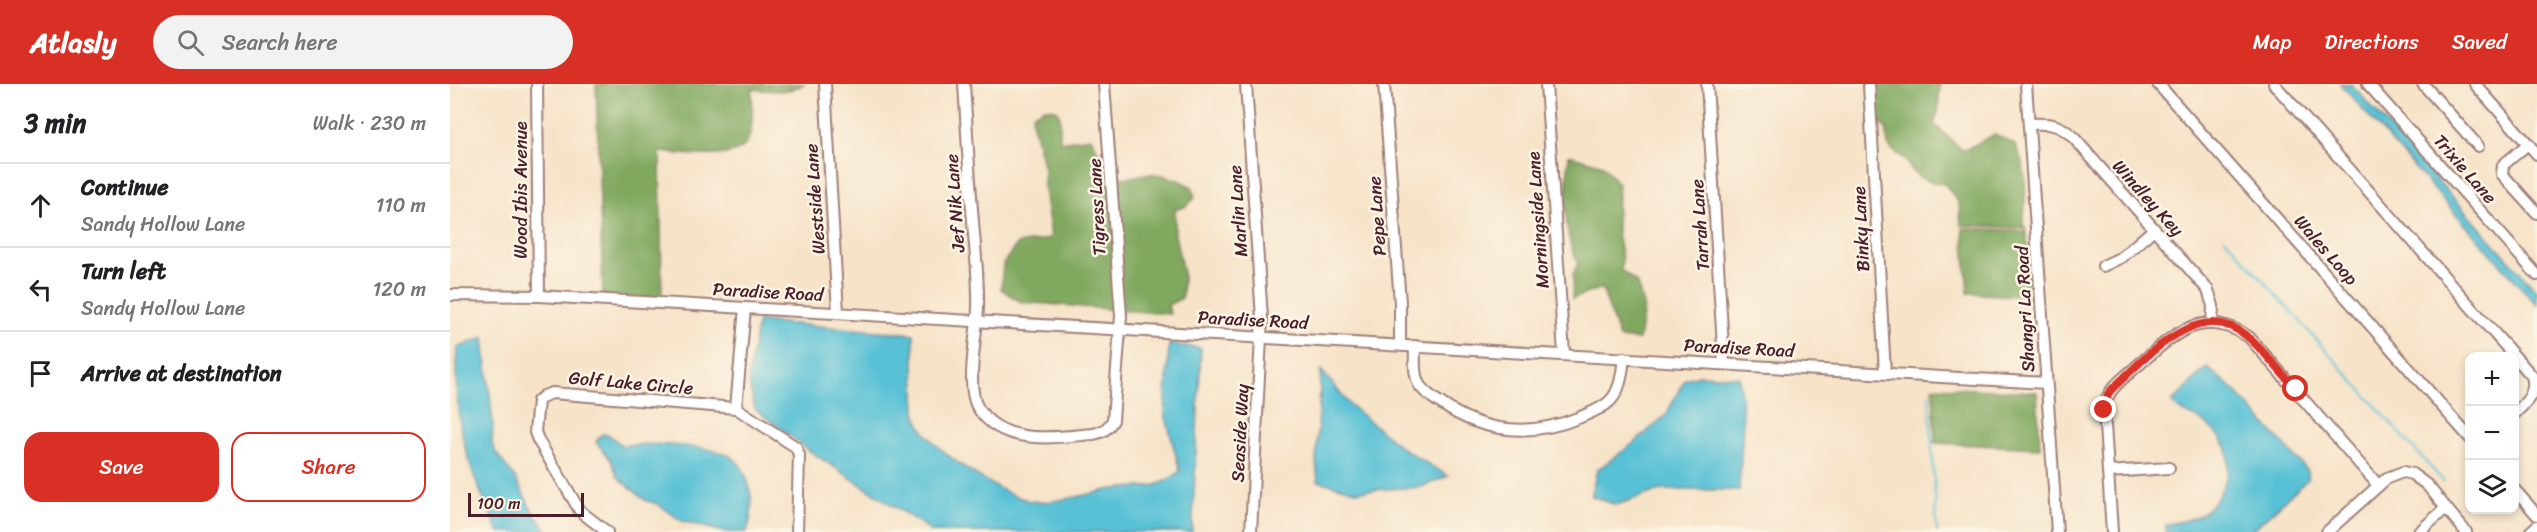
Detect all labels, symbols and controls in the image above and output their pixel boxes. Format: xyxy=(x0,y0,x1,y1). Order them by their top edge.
search box xyxy=(153,15,573,69)
text: Atlasly xyxy=(30,18,117,67)
text: Search here xyxy=(222,23,338,62)
text: Map xyxy=(2253,23,2291,61)
text: Directions xyxy=(2324,23,2419,61)
text: Saved xyxy=(2452,23,2507,61)
icon: search xyxy=(174,26,207,59)
text: 3 min xyxy=(24,100,86,146)
text: Walk · 230 m xyxy=(313,106,426,141)
street label: Wood Ibis Avenue xyxy=(505,121,537,259)
street label: Trixie Lane xyxy=(2425,127,2505,211)
street label: Westside Lane xyxy=(795,143,835,255)
street label: Morningside Lane xyxy=(1517,150,1559,290)
street label: Windley Key xyxy=(2104,152,2192,245)
street label: Jef Nik Lane xyxy=(936,153,974,254)
street label: Tigress Lane xyxy=(1078,158,1116,256)
street label: Marlin Lane xyxy=(1219,164,1257,258)
text: Continue xyxy=(81,168,169,207)
street label: Pepe Lane xyxy=(1358,175,1396,257)
street label: Tarrah Lane xyxy=(1681,178,1719,272)
street label: Binky Lane xyxy=(1843,185,1879,272)
text: 110 m xyxy=(376,188,426,223)
icon: ahead xyxy=(24,189,57,222)
text: Sandy Hollow Lane xyxy=(81,207,245,242)
street label: Wales Loop xyxy=(2286,207,2367,293)
street label: Shangri La Road xyxy=(2006,244,2044,373)
text: Turn left xyxy=(81,252,166,291)
text: 120 m xyxy=(373,272,426,307)
icon: left xyxy=(24,273,57,306)
street label: Paradise Road xyxy=(712,273,826,311)
text: Sandy Hollow Lane xyxy=(81,291,245,326)
street label: Paradise Road xyxy=(1197,301,1311,339)
street label: Paradise Road xyxy=(1683,329,1797,367)
map controls xyxy=(2465,352,2519,514)
button: + xyxy=(2465,352,2519,406)
text: Arrive at destination xyxy=(81,354,282,393)
icon: arrive xyxy=(24,357,57,390)
street label: Golf Lake Circle xyxy=(567,362,695,404)
route start xyxy=(2282,375,2308,401)
street label: Seaside Way xyxy=(1221,382,1259,483)
route end xyxy=(2090,396,2116,422)
button: − xyxy=(2465,406,2519,460)
button: Save xyxy=(24,432,219,502)
button: Share xyxy=(231,432,426,502)
button: layers xyxy=(2465,460,2519,514)
text: 100 m xyxy=(477,489,521,518)
scale bar xyxy=(468,490,584,518)

